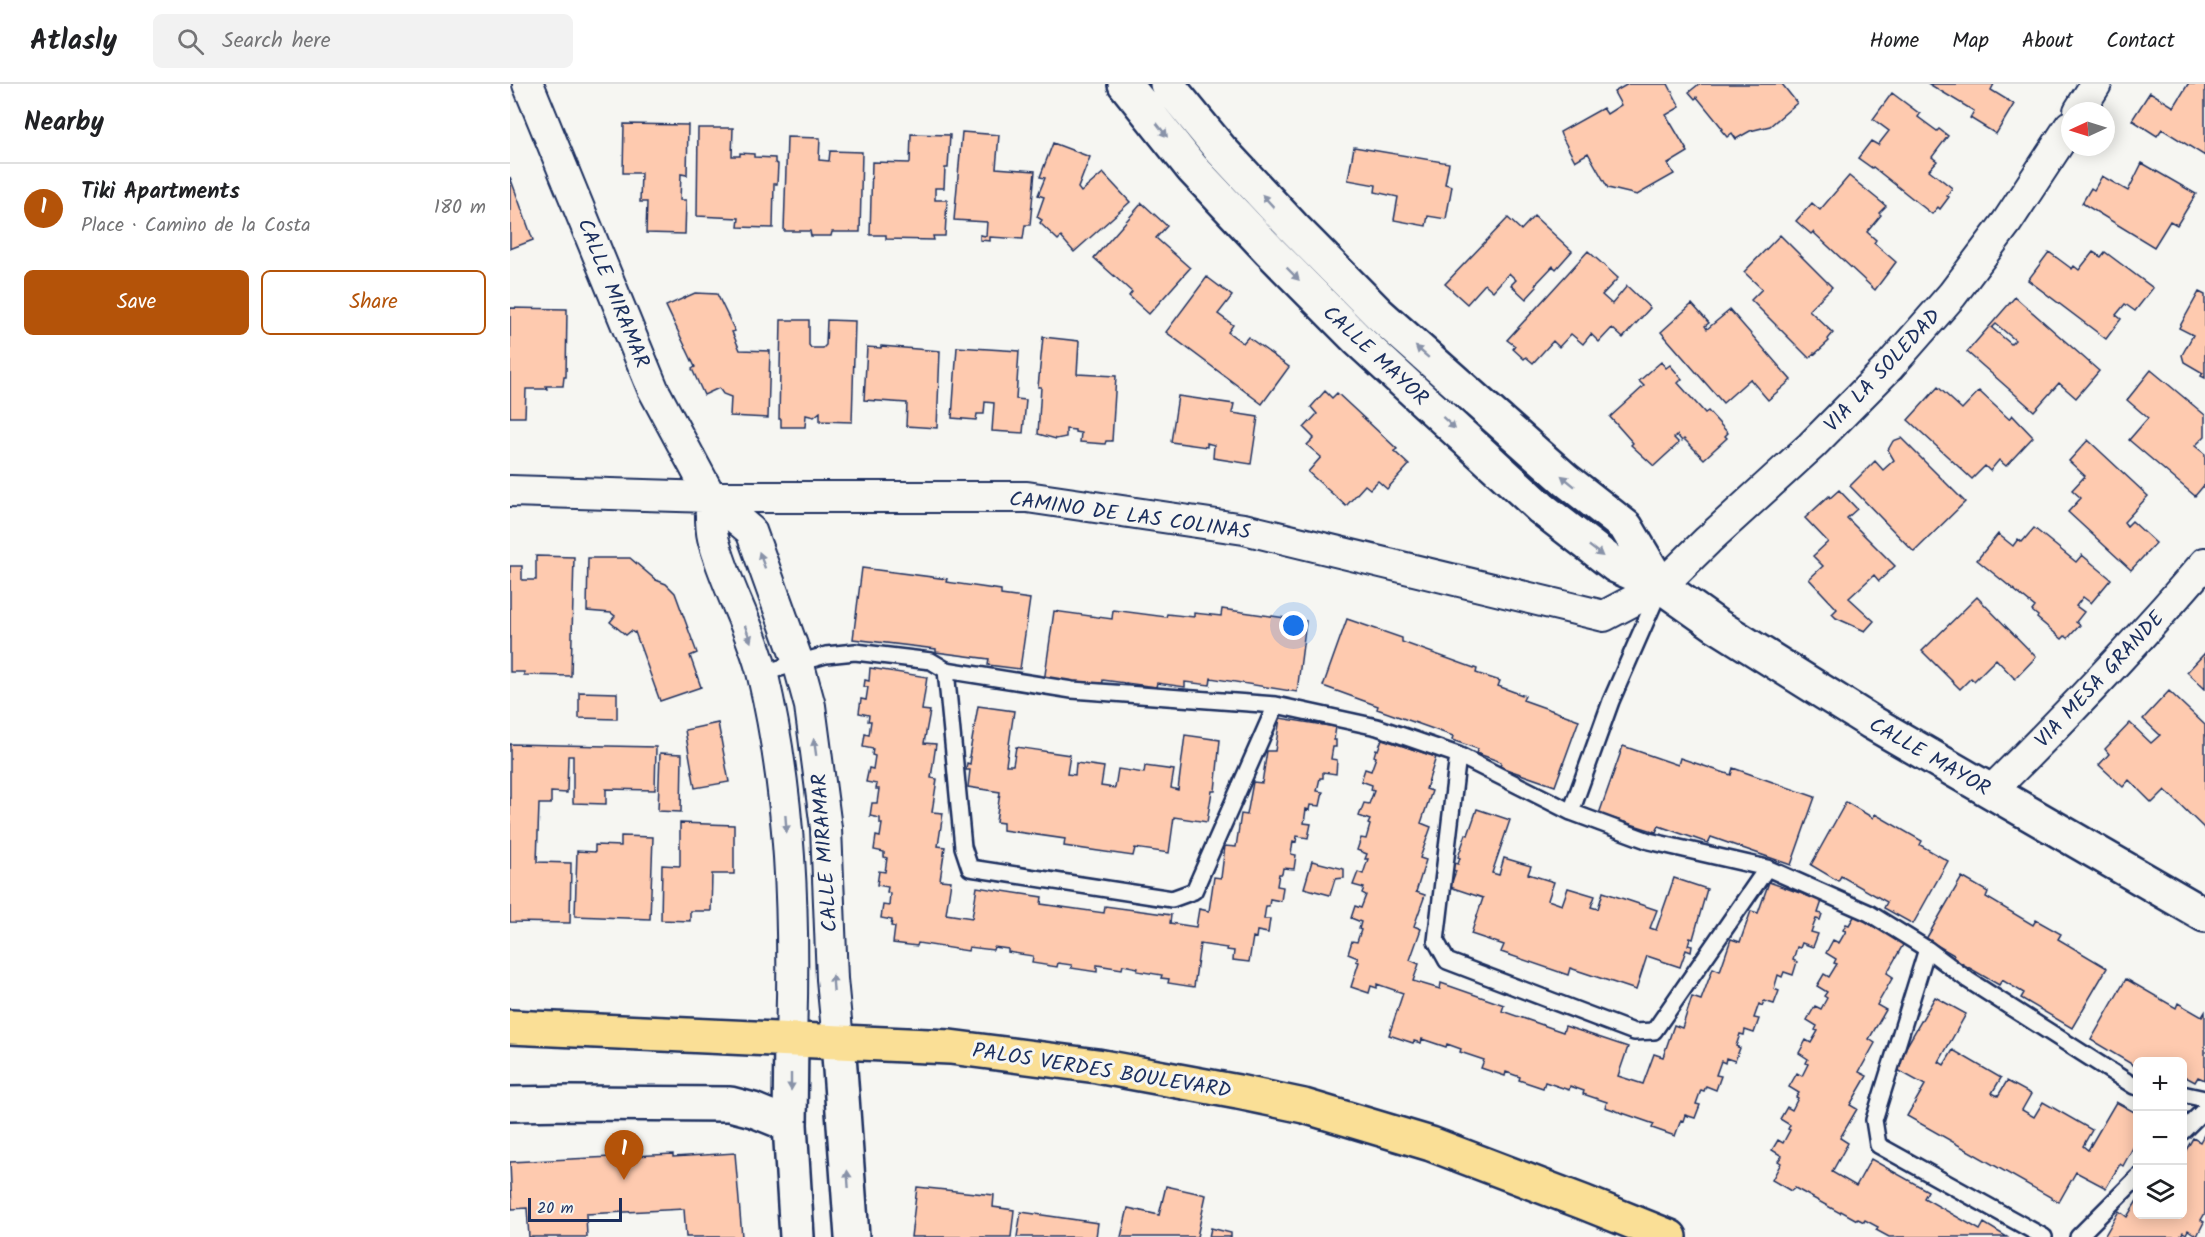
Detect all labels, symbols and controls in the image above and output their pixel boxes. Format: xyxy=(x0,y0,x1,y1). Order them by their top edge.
search box xyxy=(153,14,573,68)
text: Atlasly xyxy=(30,19,117,64)
text: Search here xyxy=(222,24,331,59)
icon: search xyxy=(174,25,207,58)
text: Home xyxy=(1870,25,1919,58)
text: Map xyxy=(1952,25,1989,58)
text: About xyxy=(2022,25,2073,58)
text: Contact xyxy=(2106,25,2175,58)
text: Nearby xyxy=(24,102,104,144)
north arrow xyxy=(2061,102,2115,156)
one-way arrow xyxy=(1155,122,1168,138)
text: Tiki Apartments xyxy=(81,175,240,210)
text: 1 xyxy=(40,192,47,224)
text: 180 m xyxy=(434,192,486,224)
one-way arrow xyxy=(1261,193,1275,208)
text: Place · Camino de la Costa xyxy=(81,210,311,242)
street label: CALLE MIRAMAR xyxy=(568,214,658,373)
one-way arrow xyxy=(1285,267,1299,281)
button: Save xyxy=(24,270,249,335)
button: Share xyxy=(261,270,486,335)
street label: CALLE MAYOR xyxy=(1314,298,1436,414)
street label: VIA LA SOLEDAD xyxy=(1817,302,1949,440)
one-way arrow xyxy=(1414,346,1430,359)
one-way arrow xyxy=(1441,416,1456,429)
one-way arrow xyxy=(1560,475,1576,488)
street label: CAMINO DE LAS COLINAS xyxy=(1007,483,1253,550)
one-way arrow xyxy=(1589,544,1604,556)
one-way arrow xyxy=(756,551,766,569)
street label: VIA MESA GRANDE xyxy=(2027,603,2173,756)
your location xyxy=(1279,611,1308,640)
one-way arrow xyxy=(744,625,753,643)
street label: CALLE MAYOR xyxy=(1862,709,1996,805)
one-way arrow xyxy=(811,738,820,757)
street label: CALLE MIRAMAR xyxy=(804,773,847,933)
one-way arrow xyxy=(781,815,791,834)
one-way arrow xyxy=(828,974,837,993)
street label: PALOS VERDES BOULEVARD xyxy=(970,1035,1233,1108)
map controls xyxy=(2133,1057,2187,1219)
button: + xyxy=(2133,1057,2187,1111)
one-way arrow xyxy=(786,1073,796,1092)
button: − xyxy=(2133,1111,2187,1165)
pin: 1 xyxy=(604,1130,644,1180)
button: layers xyxy=(2133,1165,2187,1219)
one-way arrow xyxy=(843,1169,852,1188)
scale bar xyxy=(528,1195,622,1222)
text: 20 m xyxy=(537,1196,573,1221)

